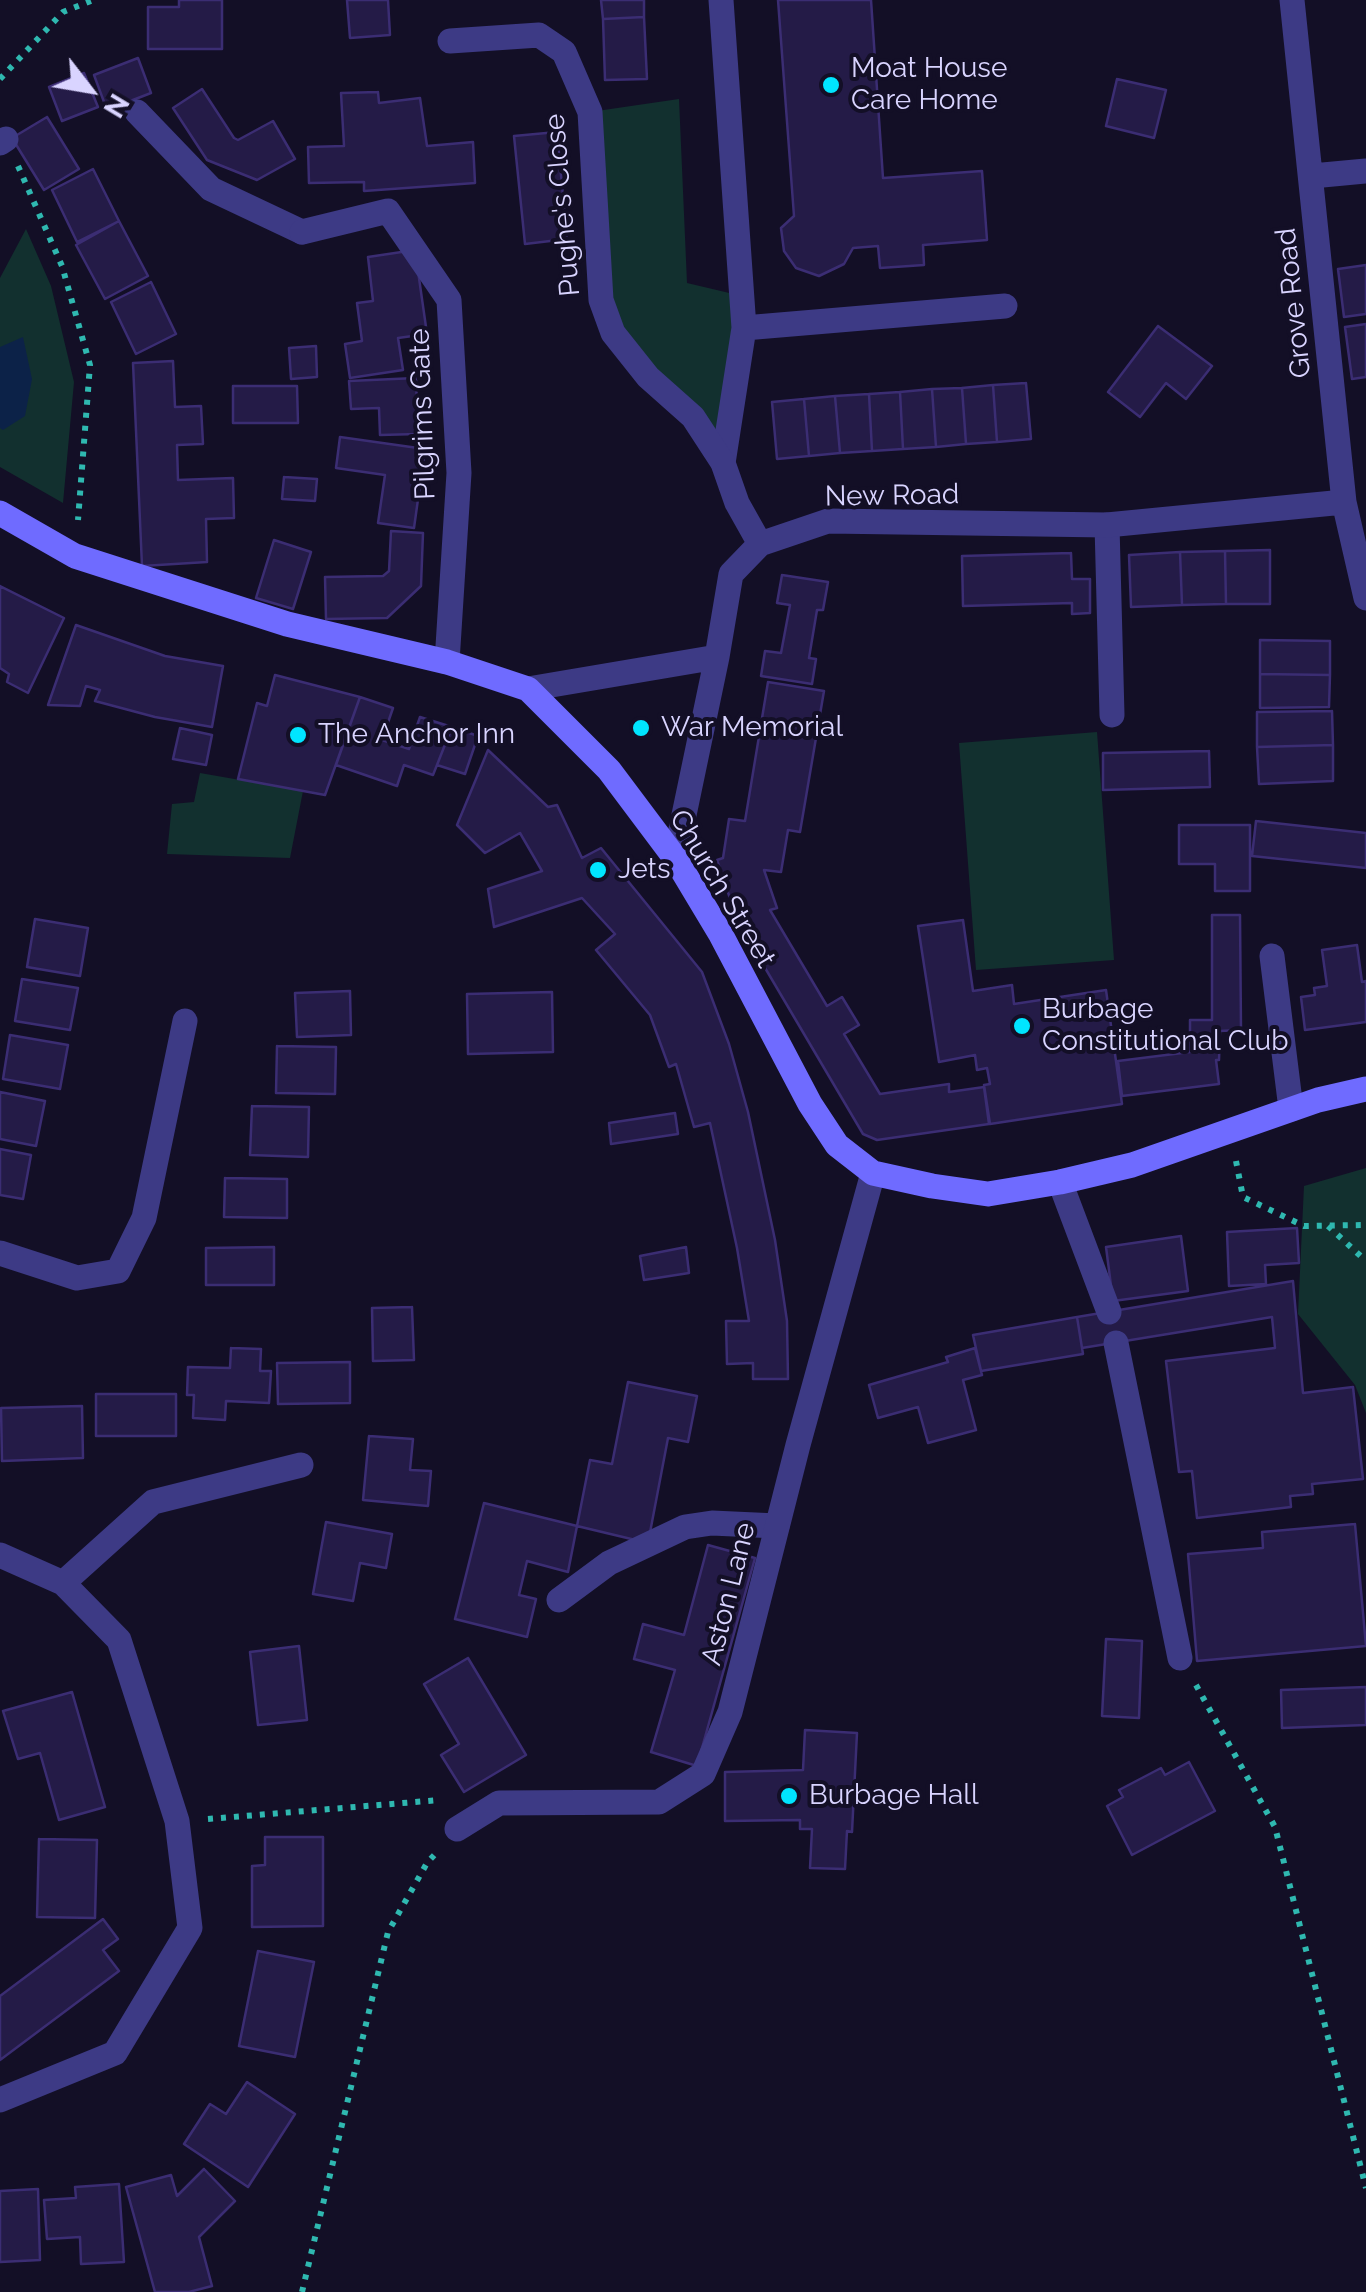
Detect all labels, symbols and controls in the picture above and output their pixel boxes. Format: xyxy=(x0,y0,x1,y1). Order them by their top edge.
north arrow xyxy=(40,40,140,140)
place label: Moat House Care Home xyxy=(851,52,1007,118)
marker: Moat House Care Home xyxy=(820,74,842,96)
text: N xyxy=(96,88,136,123)
street label: Pughe's Close xyxy=(538,112,588,298)
street label: Grove Road xyxy=(1269,226,1319,380)
street label: Pilgrims Gate xyxy=(403,328,443,500)
street label: New Road xyxy=(824,478,960,514)
place label: War Memorial xyxy=(661,711,843,745)
marker: War Memorial xyxy=(630,717,652,739)
place label: The Anchor Inn xyxy=(318,718,515,752)
marker: The Anchor Inn xyxy=(287,724,309,746)
street label: Church Street xyxy=(662,804,782,974)
place label: Jets xyxy=(618,853,670,887)
marker: Jets xyxy=(587,859,609,881)
place label: Burbage Constitutional Club xyxy=(1042,993,1288,1059)
marker: Burbage Constitutional Club xyxy=(1011,1015,1033,1037)
street label: Aston Lane xyxy=(695,1519,763,1669)
place label: Burbage Hall xyxy=(809,1779,979,1813)
marker: Burbage Hall xyxy=(778,1785,800,1807)

